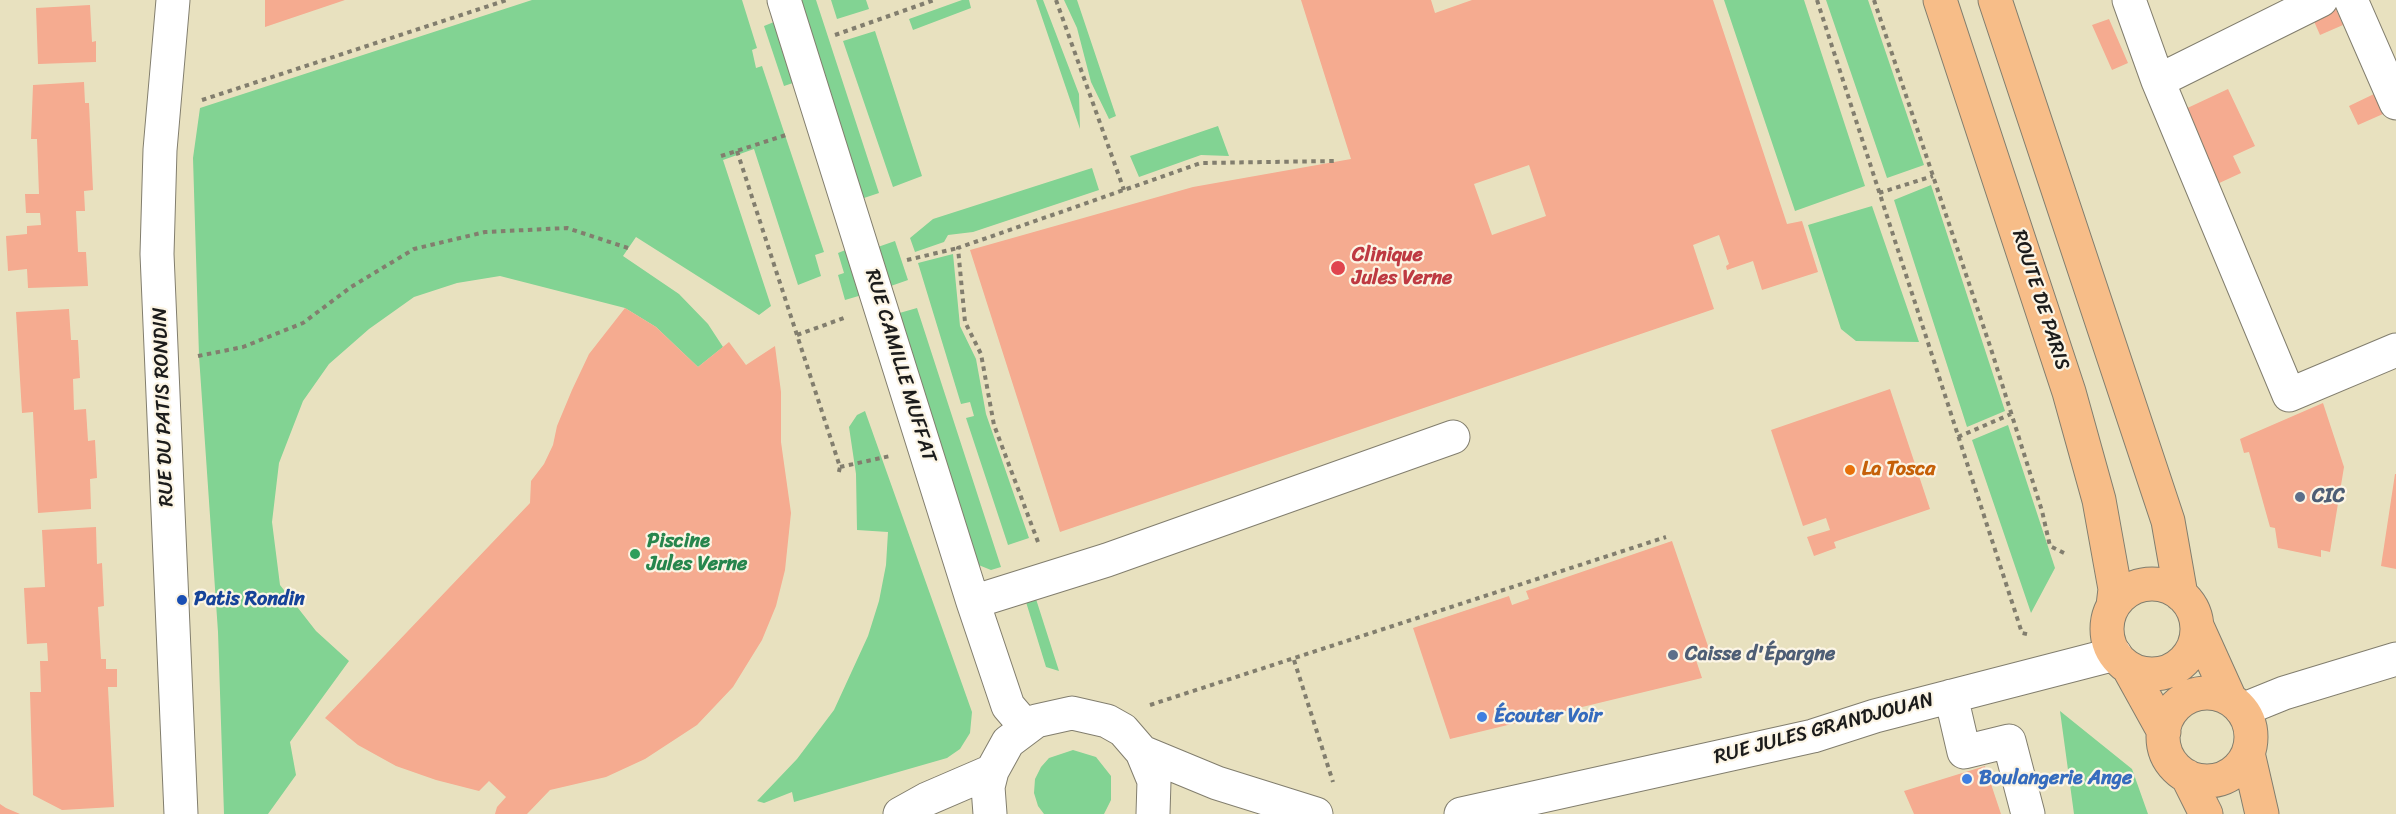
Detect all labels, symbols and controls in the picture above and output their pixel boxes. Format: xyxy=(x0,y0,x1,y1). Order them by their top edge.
street label: ROUTE DE PARIS xyxy=(2006,227,2074,373)
place label: Clinique Jules Verne xyxy=(1352,244,1452,291)
marker: Clinique Jules Verne xyxy=(1329,259,1347,277)
street label: RUE CAMILLE MUFFAT xyxy=(859,266,941,466)
street label: RUE DU PATIS RONDIN xyxy=(149,307,179,507)
place label: La Tosca xyxy=(1862,458,1935,482)
marker: La Tosca xyxy=(1843,463,1857,477)
place label: CIC xyxy=(2312,485,2345,509)
marker: CIC xyxy=(2293,490,2307,504)
place label: Piscine Jules Verne xyxy=(647,530,747,577)
marker: Piscine Jules Verne xyxy=(628,547,642,561)
place label: Patis Rondin xyxy=(194,588,305,612)
marker: Patis Rondin xyxy=(175,593,189,607)
place label: Caisse d'Épargne xyxy=(1685,643,1835,667)
marker: Caisse d'Épargne xyxy=(1666,648,1680,662)
street label: RUE JULES GRANDJOUAN xyxy=(1712,688,1936,770)
place label: Écouter Voir xyxy=(1494,705,1602,729)
marker: Écouter Voir xyxy=(1475,710,1489,724)
place label: Boulangerie Ange xyxy=(1979,767,2132,791)
marker: Boulangerie Ange xyxy=(1960,772,1974,786)

